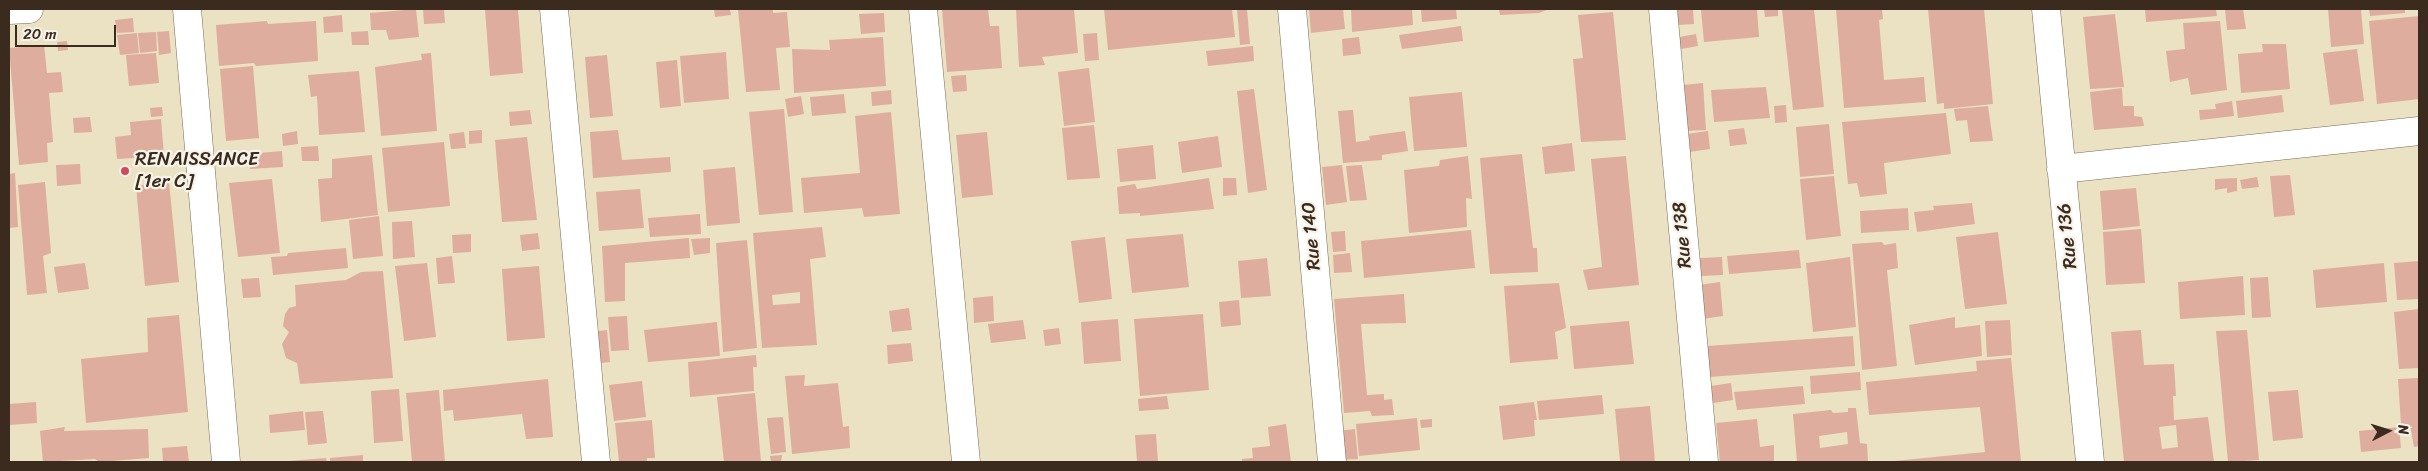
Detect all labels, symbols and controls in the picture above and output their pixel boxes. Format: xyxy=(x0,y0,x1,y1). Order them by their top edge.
scale bar xyxy=(18,15,119,47)
text: 20 m xyxy=(23,21,57,47)
place label: RENAISSANCE [1er C] xyxy=(135,149,258,193)
marker: RENAISSANCE [1er C] xyxy=(119,165,131,177)
street label: Rue 140 xyxy=(1298,201,1326,271)
street label: Rue 138 xyxy=(1669,201,1697,269)
street label: Rue 136 xyxy=(2053,202,2083,270)
north arrow xyxy=(2363,406,2413,456)
text: N xyxy=(2391,424,2416,436)

